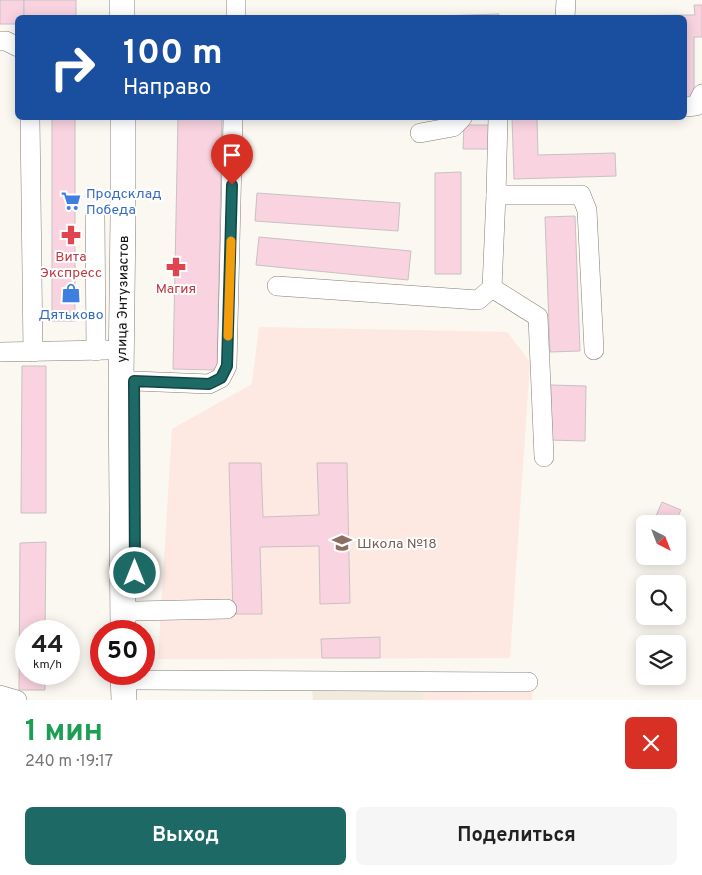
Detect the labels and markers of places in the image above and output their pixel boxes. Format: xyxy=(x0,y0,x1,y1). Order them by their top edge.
pin xyxy=(211,134,253,185)
place label: Продсклад Победа xyxy=(86,186,161,219)
supermarket icon: Продсклад Победа xyxy=(60,190,82,212)
pharmacy icon: Вита Экспресс xyxy=(60,224,82,246)
place label: Вита Экспресс xyxy=(40,249,102,282)
pharmacy icon: Магия xyxy=(165,256,187,278)
place label: Магия xyxy=(156,281,196,298)
shop icon: Дятьково xyxy=(60,282,82,304)
place label: Дятьково xyxy=(39,307,104,324)
school or university icon: Школа №18 xyxy=(331,532,353,554)
place label: Школа №18 xyxy=(357,536,437,553)

